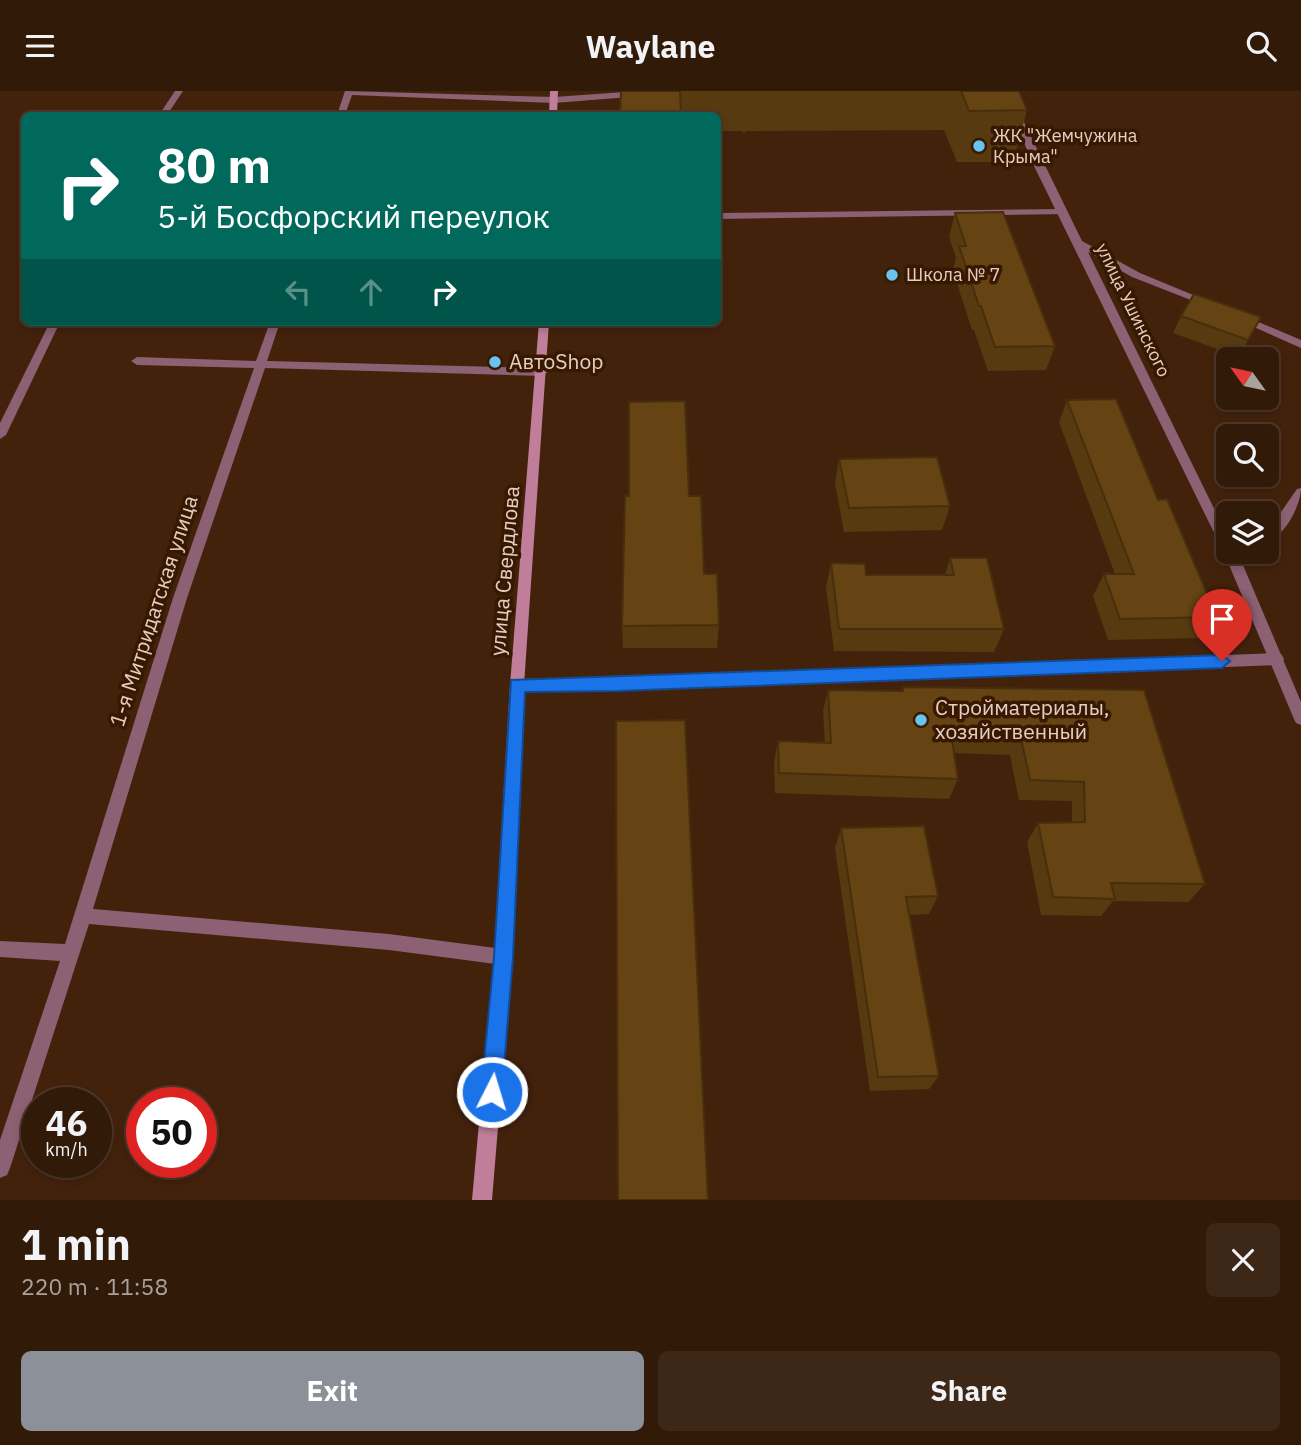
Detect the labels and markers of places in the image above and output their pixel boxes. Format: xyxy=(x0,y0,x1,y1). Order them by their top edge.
place label: ЖК "Жемчужина Крыма" xyxy=(993,124,1138,168)
marker: ЖК "Жемчужина Крыма" xyxy=(971,138,987,154)
place label: Школа № 7 xyxy=(906,263,1000,286)
marker: Школа № 7 xyxy=(884,267,900,283)
place label: АвтоShop xyxy=(509,347,603,375)
marker: АвтоShop xyxy=(487,354,503,370)
pin xyxy=(1192,589,1252,661)
place label: Стройматериалы, хозяйственный xyxy=(935,693,1110,745)
marker: Стройматериалы, хозяйственный xyxy=(913,712,929,728)

